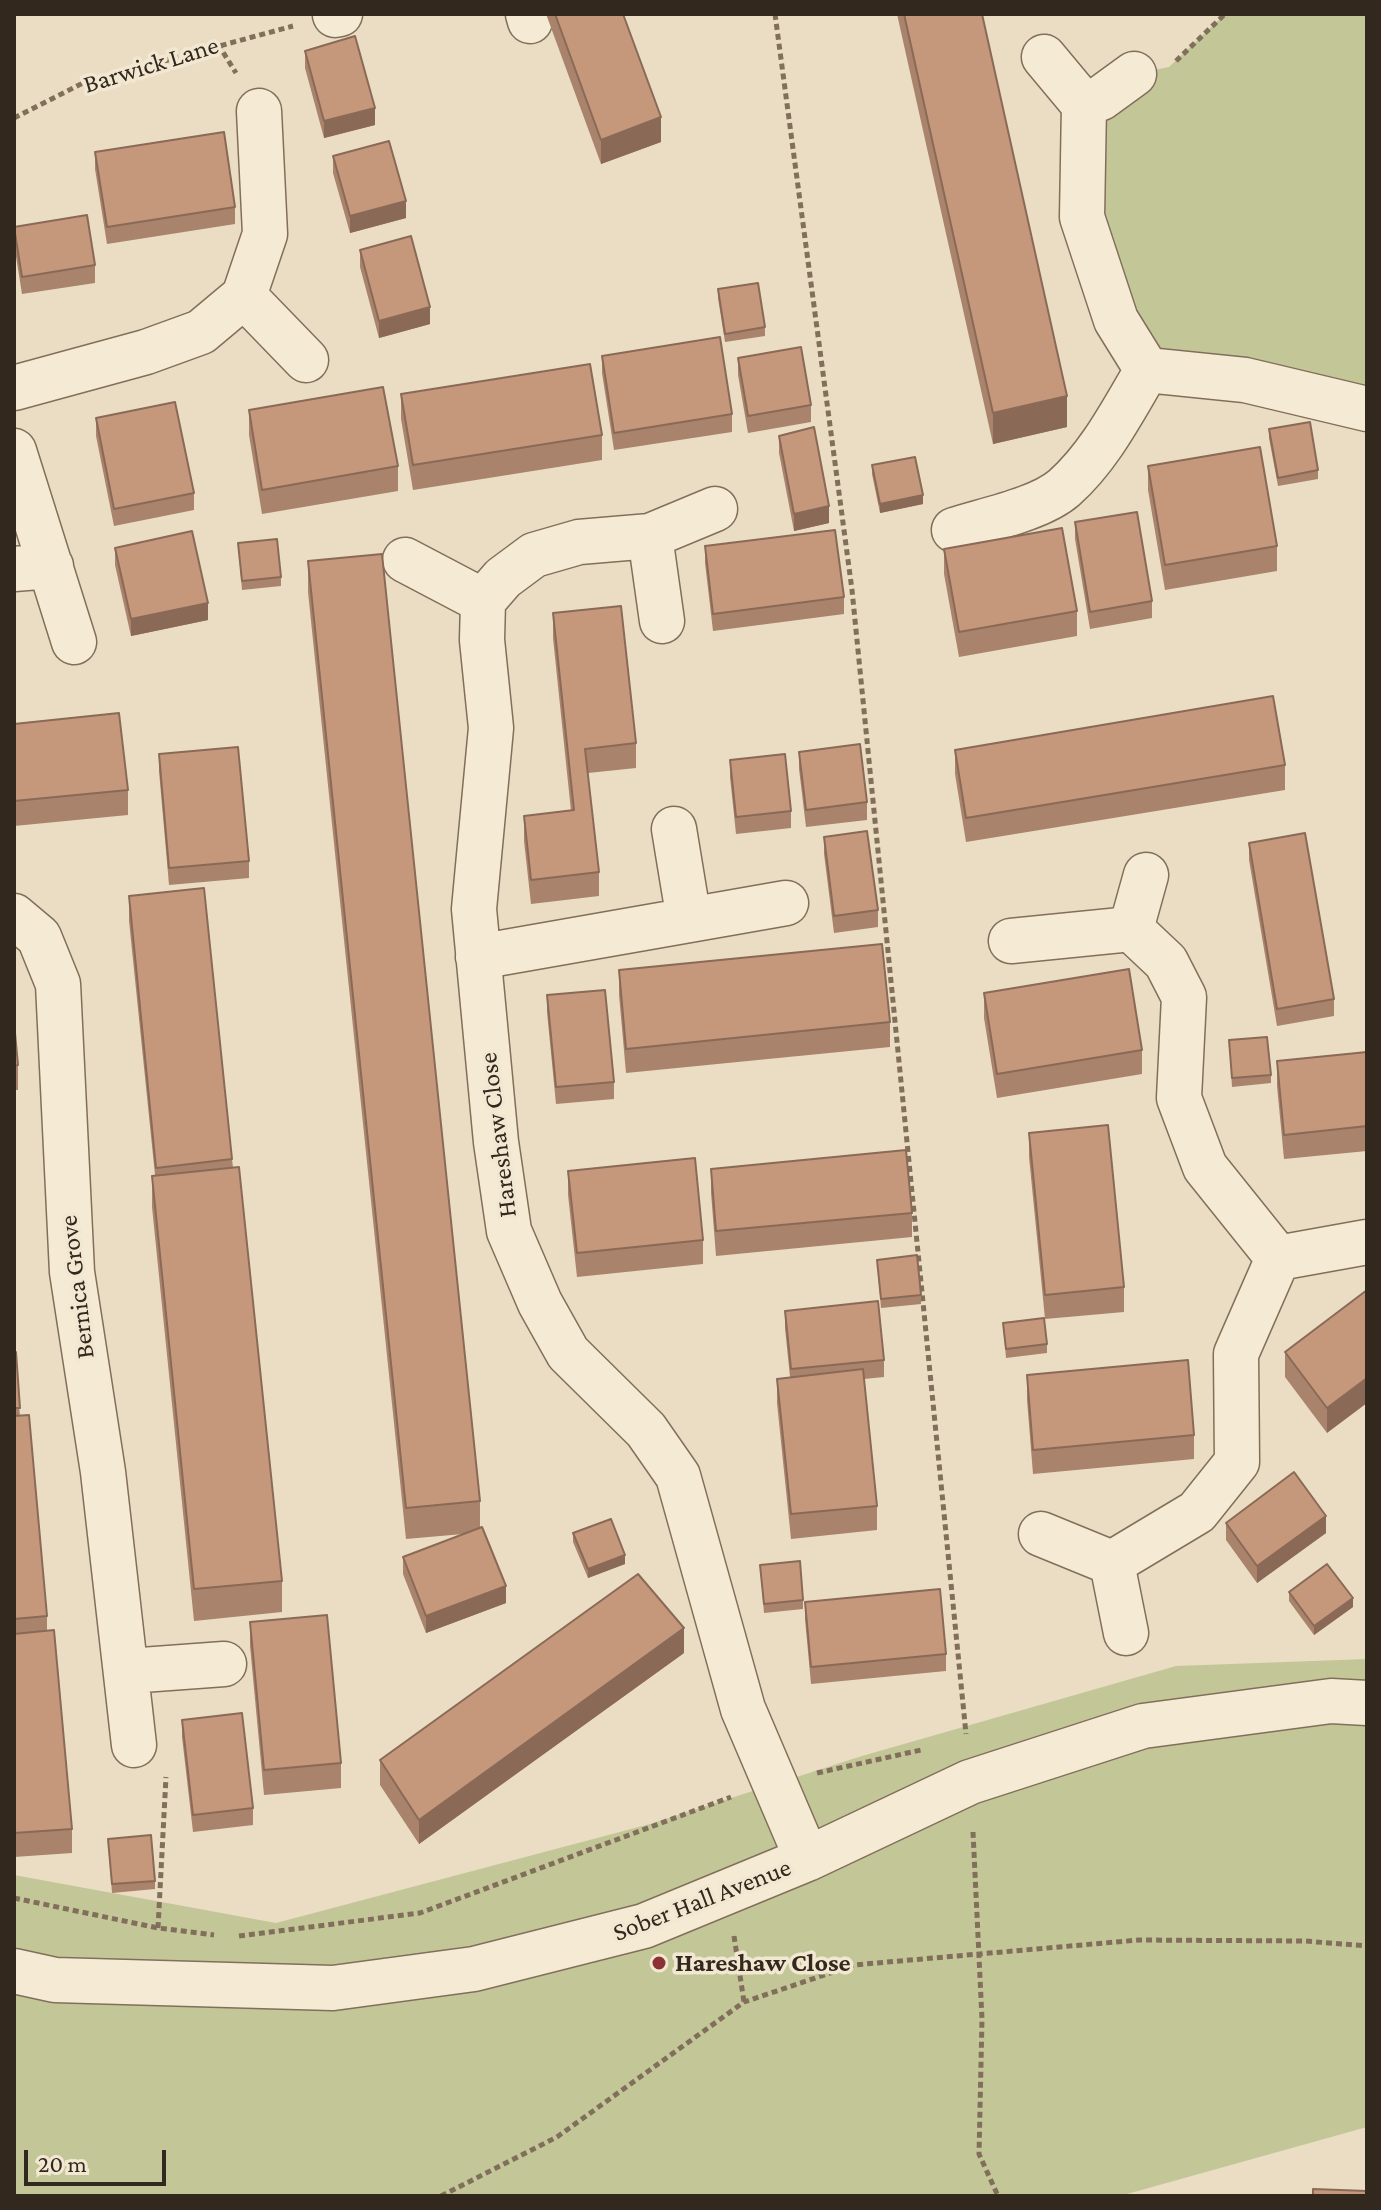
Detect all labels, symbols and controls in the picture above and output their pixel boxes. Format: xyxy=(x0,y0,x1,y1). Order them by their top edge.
street label: Barwick Lane xyxy=(80,30,222,100)
street label: Hareshaw Close xyxy=(472,1051,524,1219)
street label: Bernica Grove xyxy=(53,1213,101,1361)
street label: Sober Hall Avenue xyxy=(609,1852,795,1948)
place label: Hareshaw Close xyxy=(675,1947,851,1979)
marker: Hareshaw Close xyxy=(650,1954,668,1972)
scale bar xyxy=(28,2134,170,2184)
text: 20 m xyxy=(38,2150,87,2177)

